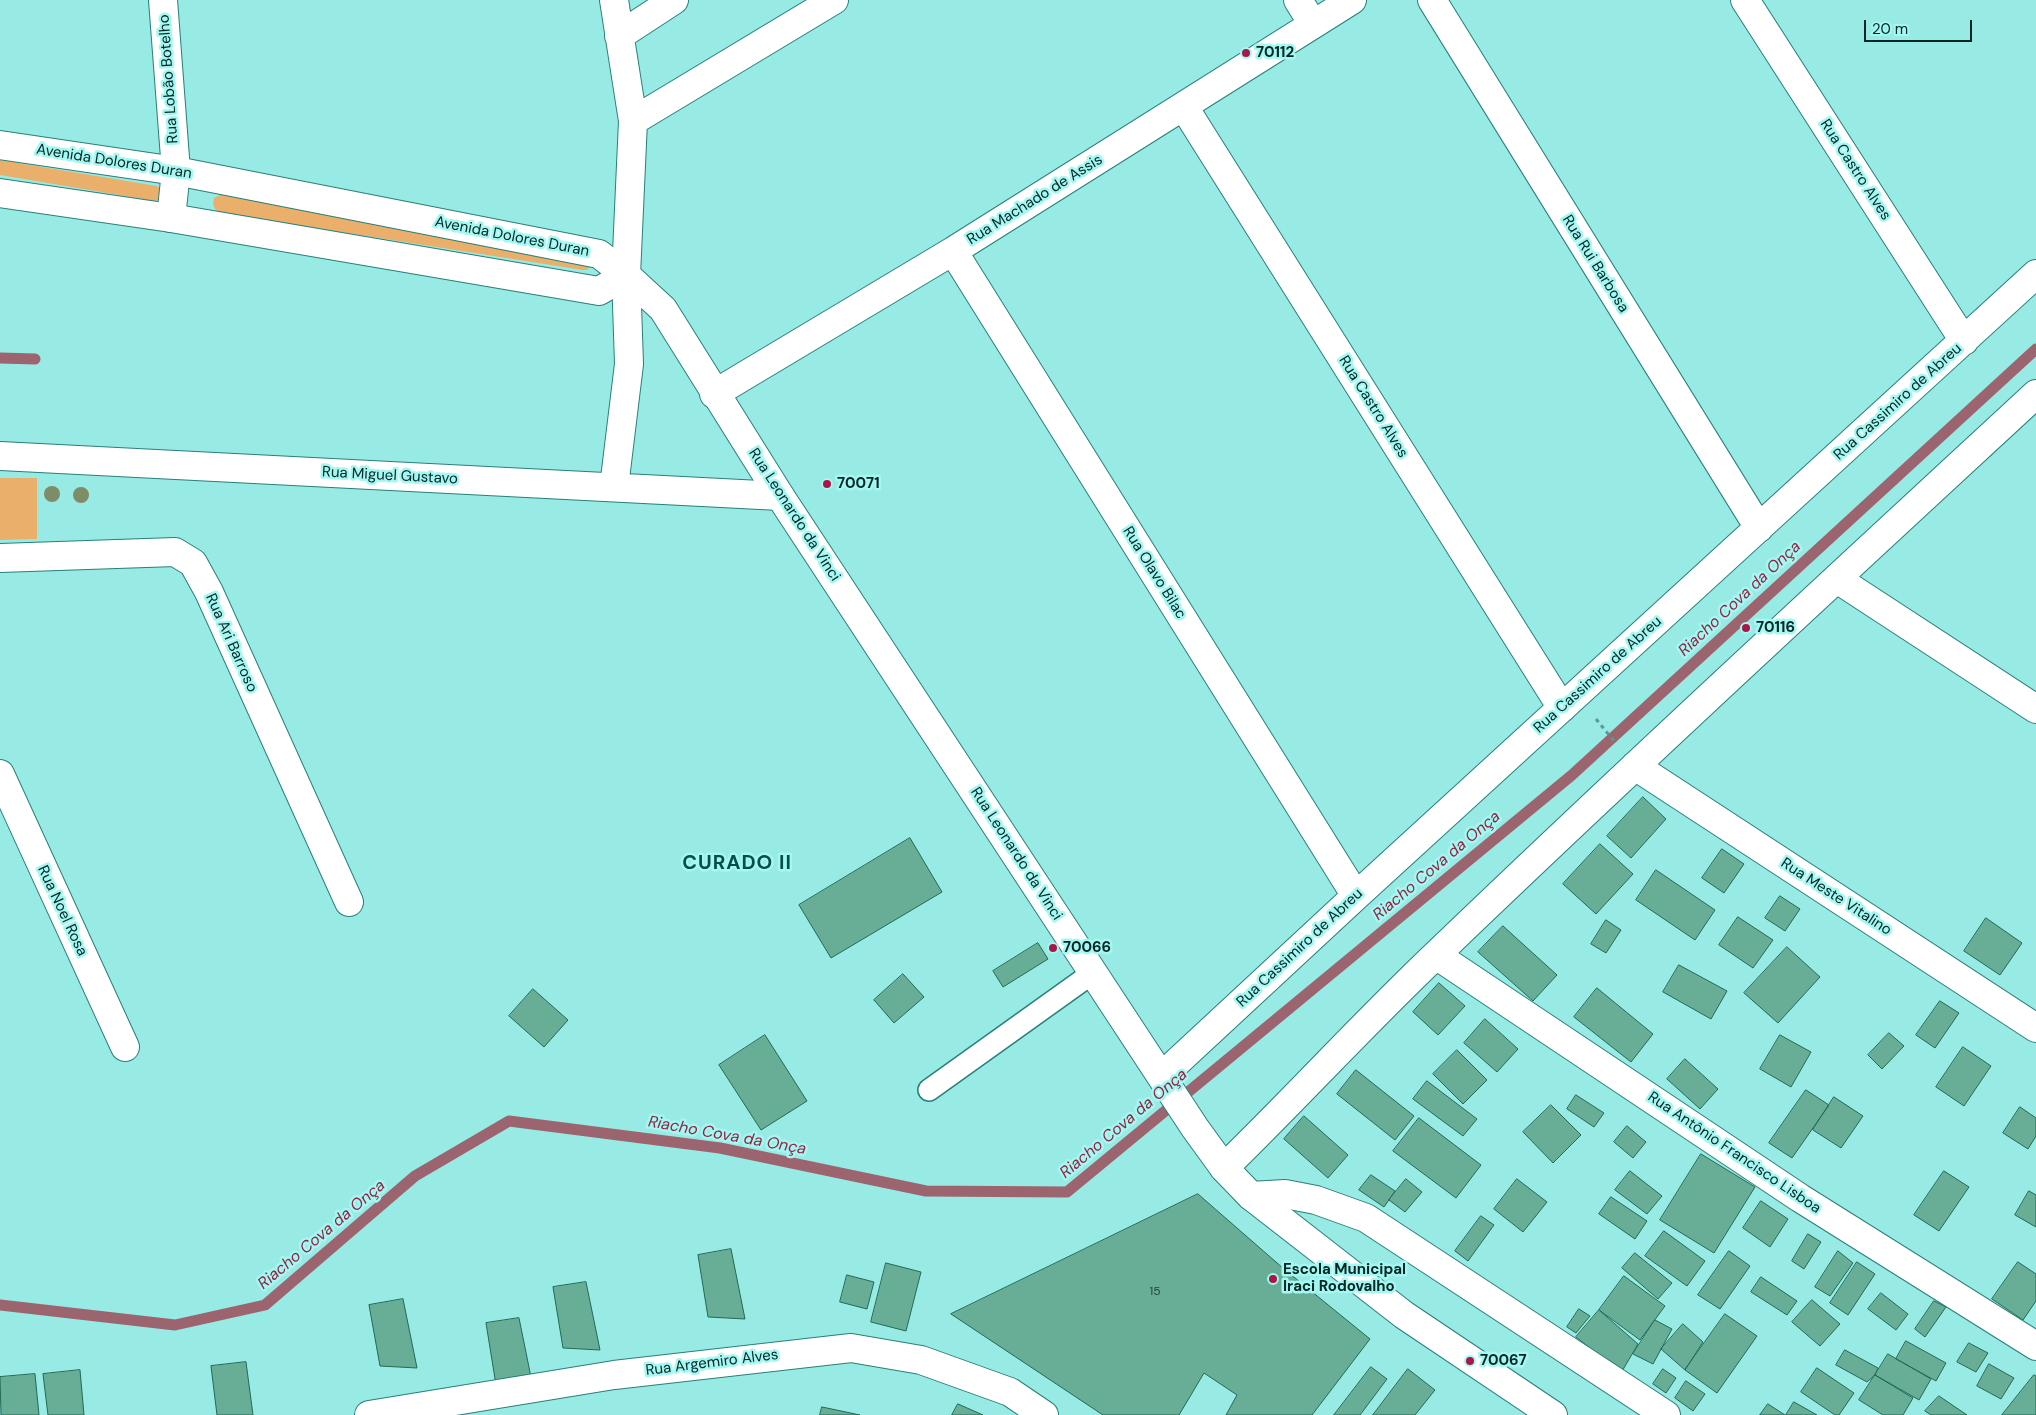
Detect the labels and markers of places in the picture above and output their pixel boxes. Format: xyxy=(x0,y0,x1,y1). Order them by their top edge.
place label: 70112 xyxy=(1256,44,1294,62)
marker: 70112 xyxy=(1240,47,1252,59)
place label: 70071 xyxy=(837,475,880,493)
marker: 70071 xyxy=(821,478,833,490)
place label: 70116 xyxy=(1756,619,1795,637)
marker: 70116 xyxy=(1740,622,1752,634)
place label: 70066 xyxy=(1063,939,1111,957)
marker: 70066 xyxy=(1047,942,1059,954)
place label: Escola Municipal Iraci Rodovalho xyxy=(1283,1261,1406,1296)
marker: Escola Municipal Iraci Rodovalho xyxy=(1267,1273,1279,1285)
place label: 70067 xyxy=(1480,1352,1526,1370)
marker: 70067 xyxy=(1464,1355,1476,1367)

